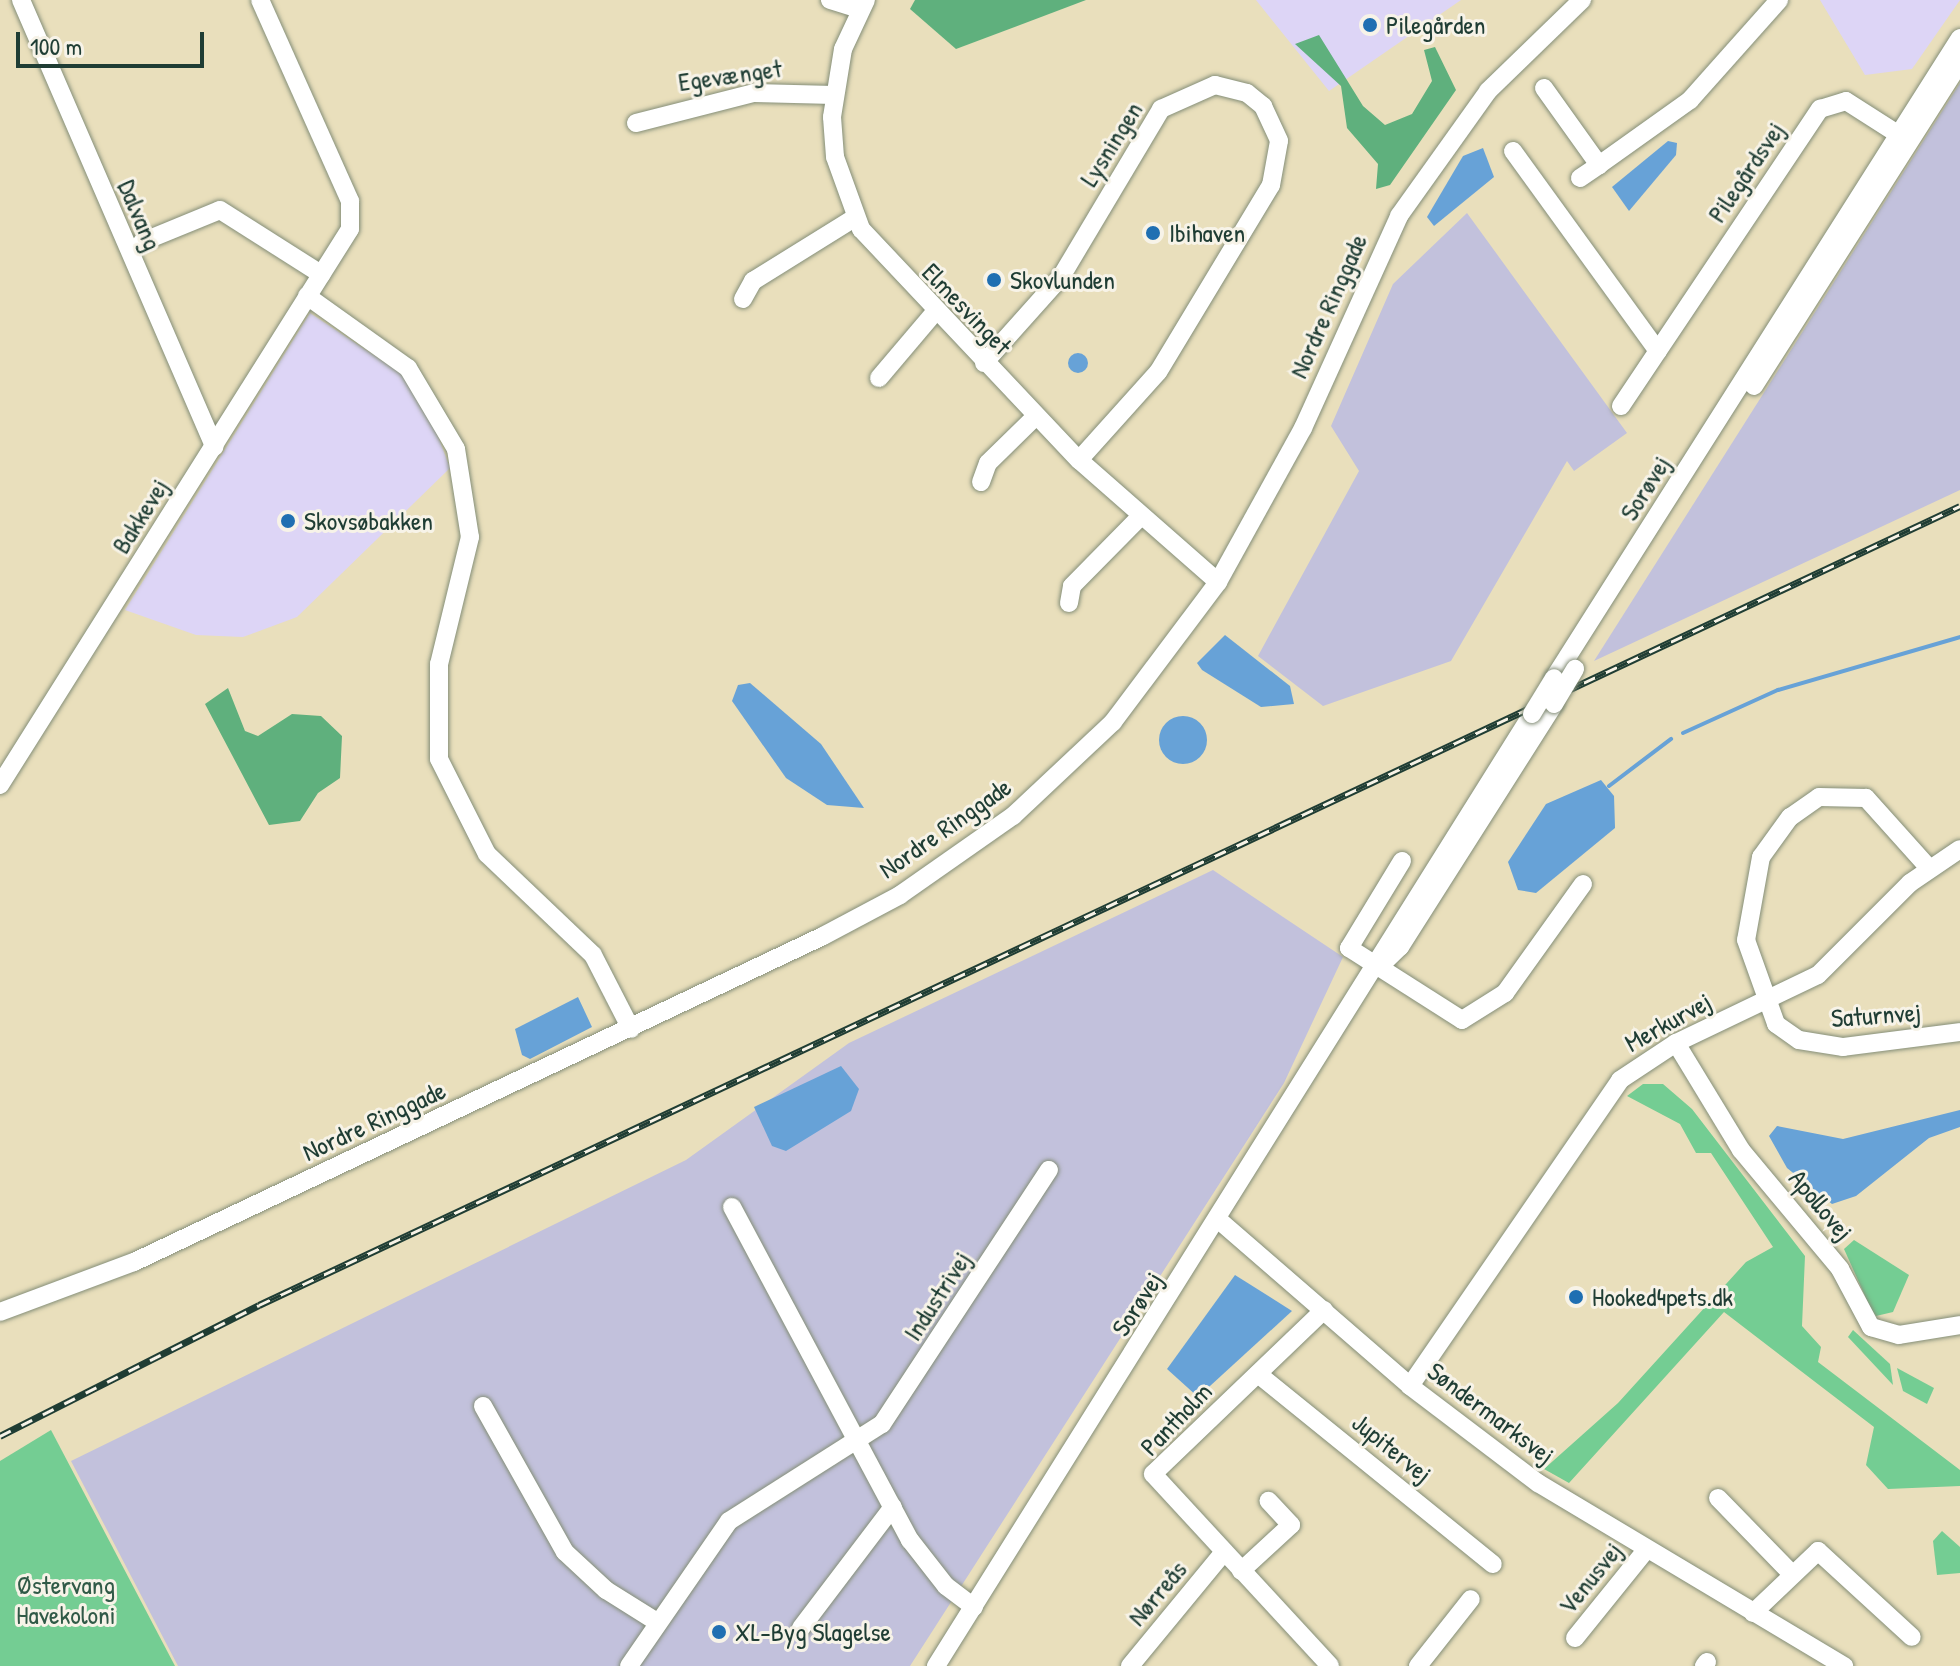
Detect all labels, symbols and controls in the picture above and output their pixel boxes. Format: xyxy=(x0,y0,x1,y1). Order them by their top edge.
place label: Pilegården xyxy=(1386,9,1486,41)
scale bar xyxy=(20,16,208,66)
marker: Pilegården xyxy=(1361,16,1379,34)
text: 100 m xyxy=(30,30,82,62)
street label: Egevænget xyxy=(676,52,784,98)
street label: Lysningen xyxy=(1073,96,1149,192)
street label: Pilegårdsvej xyxy=(1701,116,1791,228)
street label: Dalvang xyxy=(111,175,169,255)
place label: Ibihaven xyxy=(1169,217,1245,249)
marker: Ibihaven xyxy=(1144,224,1162,242)
street label: Nordre Ringgade xyxy=(1282,229,1374,383)
street label: Elmesvinget xyxy=(916,257,1018,361)
place label: Skovlunden xyxy=(1010,264,1115,296)
marker: Skovlunden xyxy=(985,271,1003,289)
street label: Sorøvej xyxy=(1613,450,1677,526)
street label: Bakkevej xyxy=(105,473,175,559)
place label: Skovsøbakken xyxy=(304,505,433,537)
marker: Skovsøbakken xyxy=(279,512,297,530)
street label: Nordre Ringgade xyxy=(873,771,1017,885)
street label: Merkurvej xyxy=(1619,986,1717,1058)
street label: Saturnvej xyxy=(1830,996,1922,1034)
street label: Nordre Ringgade xyxy=(298,1074,450,1168)
street label: Apollovej xyxy=(1782,1163,1860,1247)
street label: Industrivej xyxy=(897,1246,977,1346)
street label: Sorøvej xyxy=(1105,1266,1169,1342)
place label: Hooked4pets.dk xyxy=(1592,1281,1733,1313)
marker: Hooked4pets.dk xyxy=(1567,1288,1585,1306)
street label: Søndermarksvej xyxy=(1421,1355,1561,1471)
street label: Pantholm xyxy=(1134,1376,1218,1462)
street label: Jupitervej xyxy=(1346,1407,1438,1489)
street label: Venusvej xyxy=(1551,1536,1629,1620)
street label: Nørreås xyxy=(1121,1554,1193,1632)
park label: Østervang Havekoloni xyxy=(16,1569,116,1630)
place label: XL-Byg Slagelse xyxy=(735,1616,891,1648)
marker: XL-Byg Slagelse xyxy=(710,1623,728,1641)

